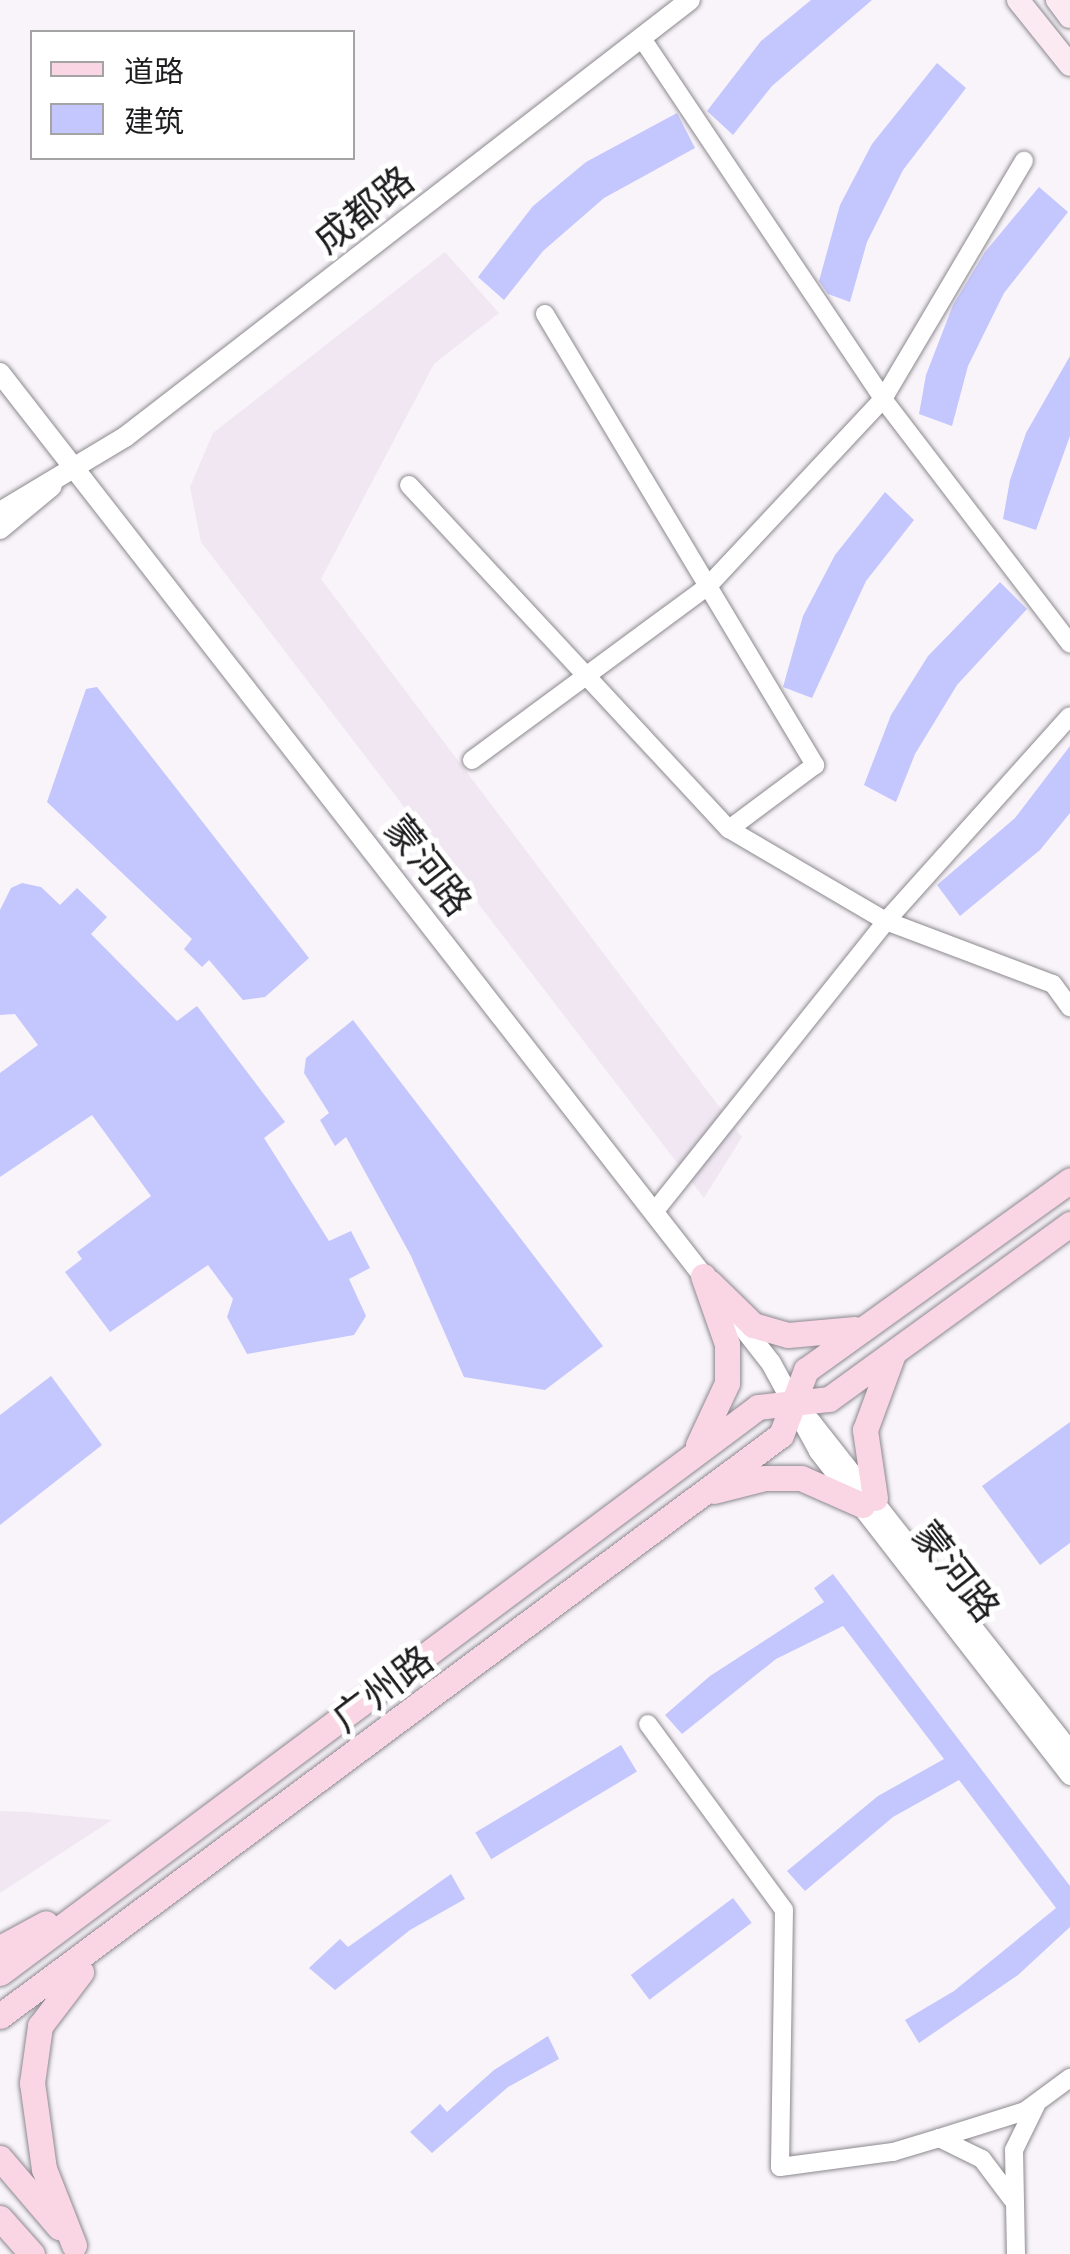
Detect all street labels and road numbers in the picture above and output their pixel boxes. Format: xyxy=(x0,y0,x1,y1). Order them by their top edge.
street label: 成都路 xyxy=(304,156,422,262)
street label: 蒙河路 xyxy=(376,806,482,924)
street label: 蒙河路 xyxy=(904,1512,1010,1630)
street label: 广州路 xyxy=(323,1635,441,1741)

